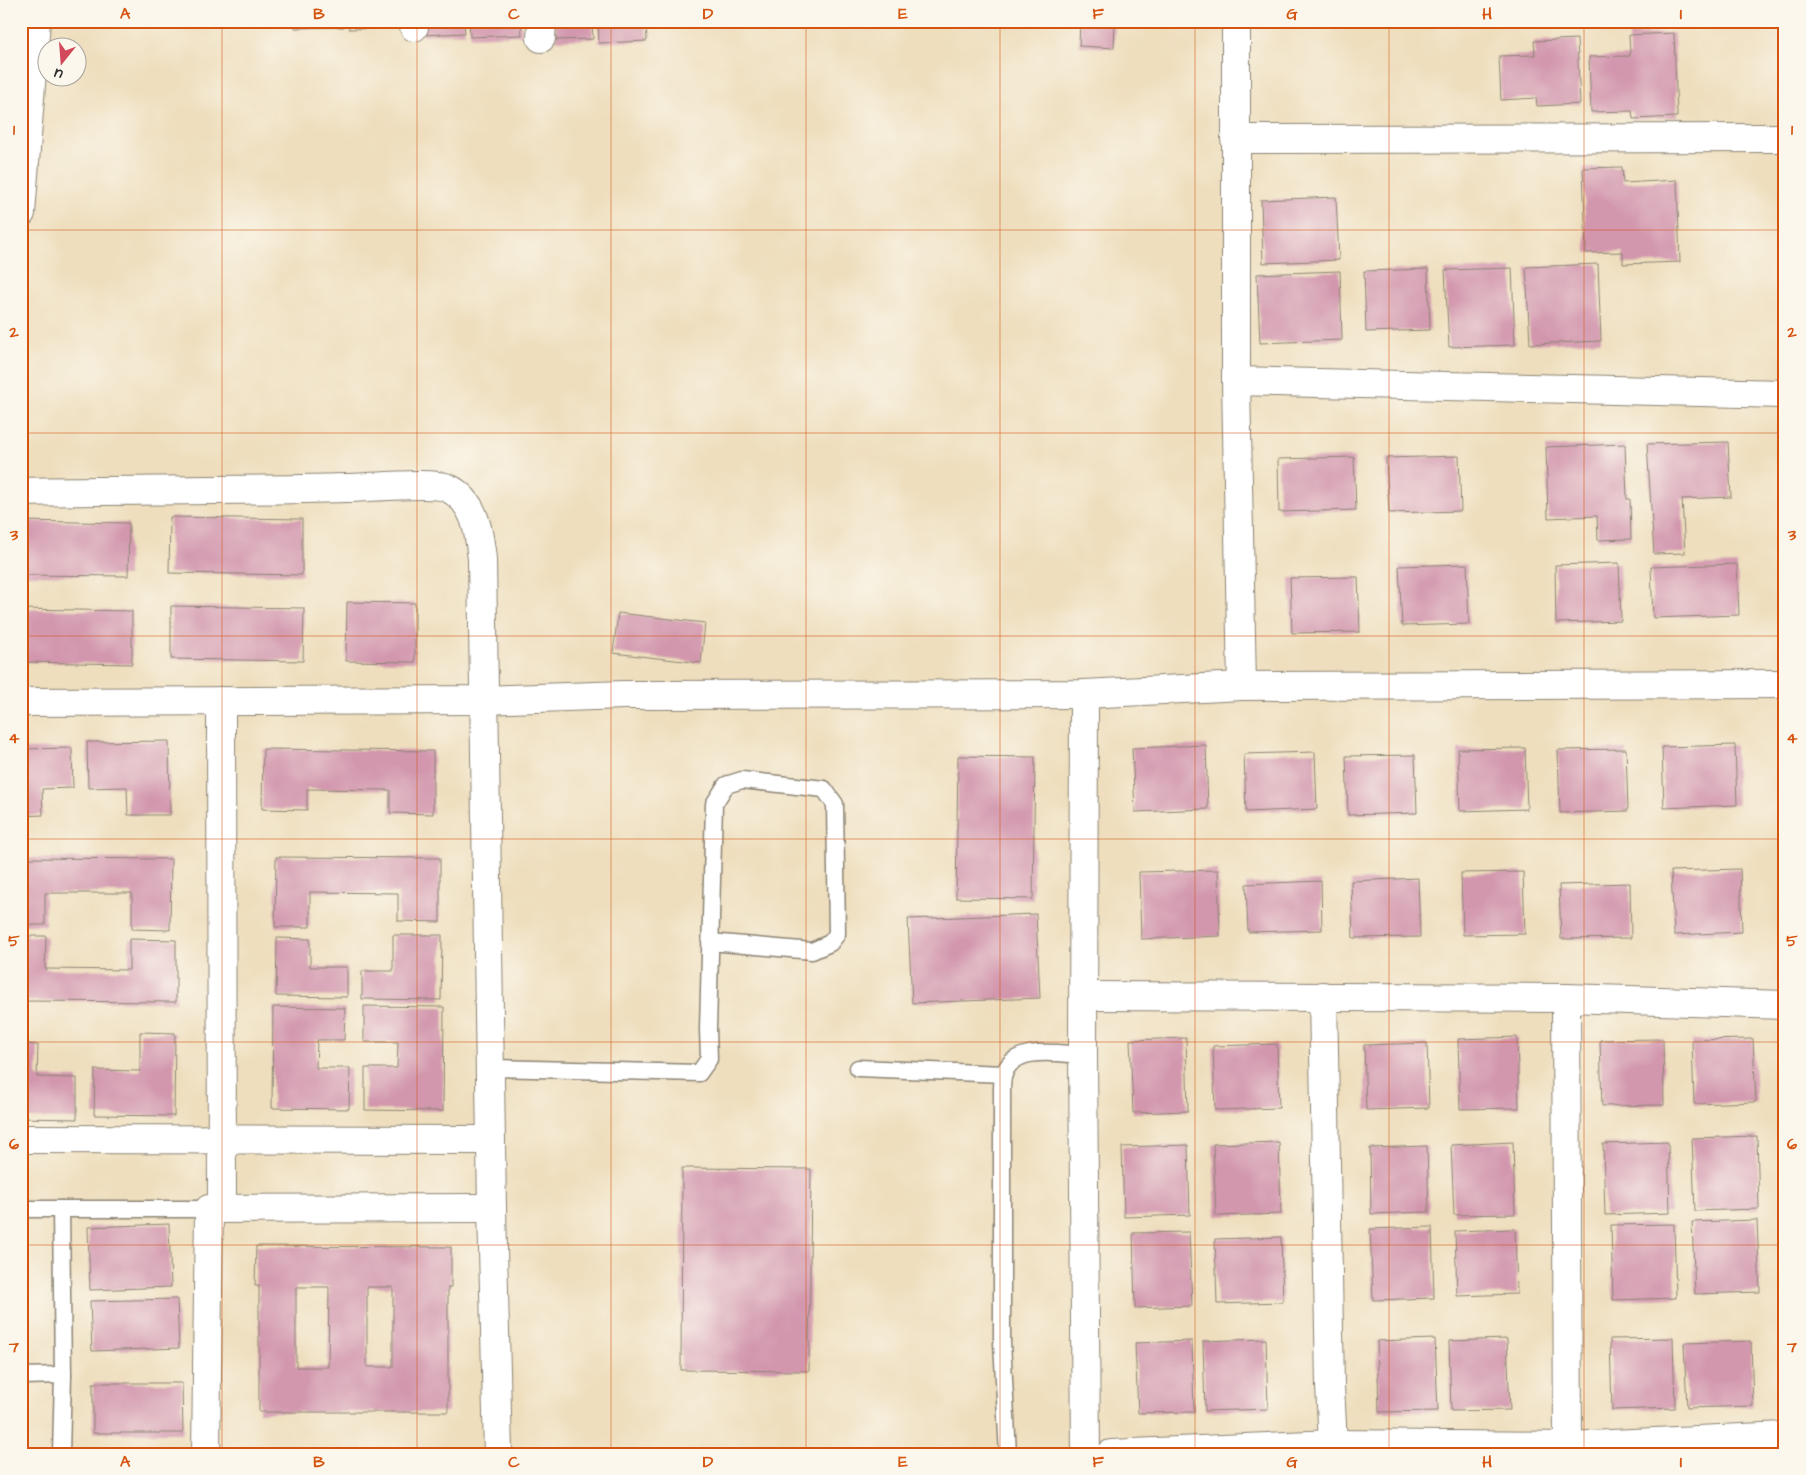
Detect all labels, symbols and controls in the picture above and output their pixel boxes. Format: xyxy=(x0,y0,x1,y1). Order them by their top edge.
text: A xyxy=(120,3,131,25)
text: B xyxy=(313,3,325,25)
text: C xyxy=(508,3,520,25)
text: D xyxy=(703,3,714,25)
text: E xyxy=(898,3,908,25)
text: F xyxy=(1092,3,1104,25)
text: G xyxy=(1286,3,1298,25)
text: H xyxy=(1482,3,1492,25)
text: I xyxy=(1680,3,1682,25)
north arrow xyxy=(38,38,88,88)
text: U xyxy=(52,63,65,84)
text: 1 xyxy=(13,119,16,141)
text: 1 xyxy=(1791,119,1794,141)
text: 2 xyxy=(8,321,19,343)
text: 2 xyxy=(1786,321,1797,343)
text: 3 xyxy=(9,524,19,546)
text: 3 xyxy=(1787,524,1797,546)
text: 4 xyxy=(9,727,20,749)
text: 4 xyxy=(1787,727,1798,749)
text: 5 xyxy=(8,930,20,952)
text: 5 xyxy=(1786,930,1798,952)
text: 6 xyxy=(9,1133,19,1155)
text: 6 xyxy=(1787,1133,1797,1155)
text: 7 xyxy=(8,1336,19,1358)
text: 7 xyxy=(1786,1336,1797,1358)
text: A xyxy=(120,1451,131,1473)
text: B xyxy=(313,1451,325,1473)
text: C xyxy=(508,1451,520,1473)
text: D xyxy=(703,1451,714,1473)
text: E xyxy=(898,1451,908,1473)
text: F xyxy=(1092,1451,1104,1473)
text: G xyxy=(1286,1451,1298,1473)
text: H xyxy=(1482,1451,1492,1473)
text: I xyxy=(1680,1451,1682,1473)

